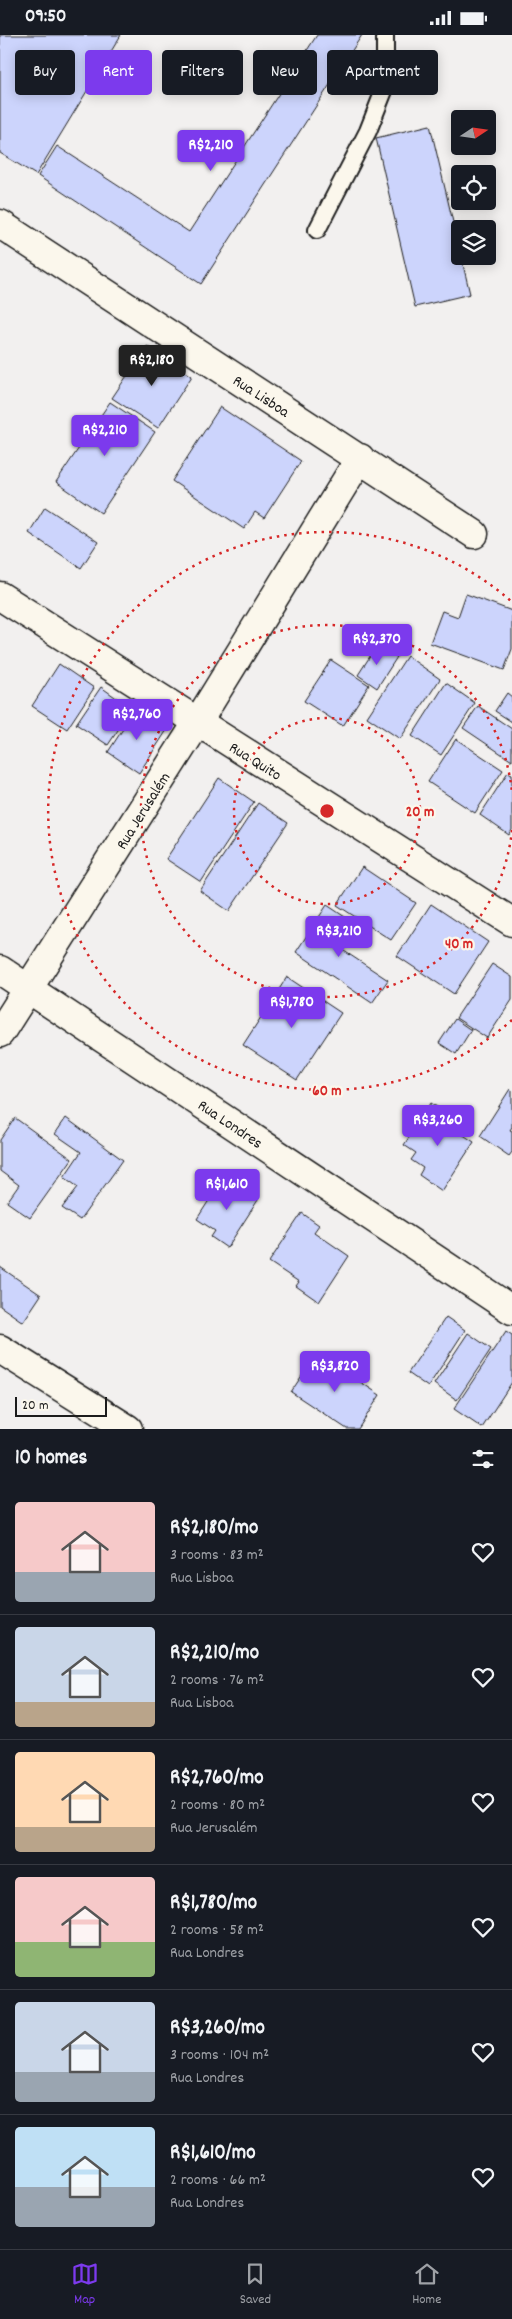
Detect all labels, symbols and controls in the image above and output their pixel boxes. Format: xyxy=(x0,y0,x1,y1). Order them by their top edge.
text: 09:50 xyxy=(25,4,66,31)
chip: Buy xyxy=(15,50,75,95)
chip: Rent xyxy=(85,50,152,95)
chip: Filters xyxy=(162,50,243,95)
chip: New xyxy=(253,50,317,95)
chip: Apartment xyxy=(327,50,438,95)
north arrow xyxy=(451,110,496,155)
map controls xyxy=(451,110,496,265)
pin: R$2,210 xyxy=(165,129,257,172)
text: R$2,210 xyxy=(188,134,234,157)
button: locate xyxy=(451,165,496,210)
button: layers xyxy=(451,220,496,265)
pin: R$2,180 xyxy=(106,345,198,387)
text: R$2,180 xyxy=(130,349,174,372)
street label: Rua Lisboa xyxy=(228,370,294,424)
pin: R$2,210 xyxy=(59,415,151,457)
text: R$2,210 xyxy=(82,419,128,442)
pin: R$2,370 xyxy=(331,623,423,666)
text: R$2,370 xyxy=(353,628,401,651)
pin: R$2,760 xyxy=(91,699,183,741)
text: R$2,760 xyxy=(113,703,161,726)
street label: Rua Quito xyxy=(224,737,285,787)
street label: Rua Jerusalém xyxy=(111,768,177,855)
centre of rings xyxy=(318,802,336,820)
text: 20 m xyxy=(406,802,434,824)
pin: R$3,210 xyxy=(293,915,385,958)
text: R$3,210 xyxy=(316,920,362,943)
text: 40 m xyxy=(445,934,473,956)
pin: R$1,780 xyxy=(246,987,338,1029)
text: R$1,780 xyxy=(270,991,314,1014)
text: 60 m xyxy=(312,1081,342,1103)
street label: Rua Londres xyxy=(192,1095,267,1155)
pin: R$3,260 xyxy=(392,1105,484,1147)
text: R$3,260 xyxy=(413,1109,463,1132)
pin: R$1,610 xyxy=(181,1169,273,1211)
text: R$1,610 xyxy=(206,1173,248,1196)
pin: R$3,820 xyxy=(289,1351,381,1393)
text: R$3,820 xyxy=(311,1355,359,1378)
scale bar xyxy=(15,1394,108,1417)
text: 20 m xyxy=(22,1396,49,1416)
text: 10 homes xyxy=(15,1444,87,1474)
icon: filters xyxy=(469,1445,497,1473)
text: R$2,180/mo xyxy=(170,1514,258,1544)
icon: home xyxy=(55,1522,115,1582)
icon: heart xyxy=(469,1538,497,1566)
text: 3 rooms · 83 m² xyxy=(170,1544,264,1567)
text: Rua Lisboa xyxy=(170,1567,234,1590)
text: R$2,210/mo xyxy=(170,1639,259,1669)
icon: home xyxy=(55,1647,115,1707)
icon: heart xyxy=(469,1663,497,1691)
text: 2 rooms · 76 m² xyxy=(170,1669,264,1692)
text: Rua Lisboa xyxy=(170,1692,234,1715)
text: R$2,760/mo xyxy=(170,1764,264,1794)
icon: home xyxy=(55,1772,115,1832)
icon: heart xyxy=(469,1788,497,1816)
text: 2 rooms · 80 m² xyxy=(170,1794,265,1817)
text: Rua Jerusalém xyxy=(170,1817,258,1840)
text: R$1,780/mo xyxy=(170,1889,257,1919)
icon: home xyxy=(55,1897,115,1957)
icon: heart xyxy=(469,1913,497,1941)
text: 2 rooms · 58 m² xyxy=(170,1919,264,1942)
text: Rua Londres xyxy=(170,1942,244,1965)
text: R$3,260/mo xyxy=(170,2014,265,2044)
icon: home xyxy=(55,2022,115,2082)
icon: heart xyxy=(469,2038,497,2066)
text: 3 rooms · 104 m² xyxy=(170,2044,269,2067)
text: Rua Londres xyxy=(170,2067,244,2090)
text: R$1,610/mo xyxy=(170,2139,256,2169)
icon: home xyxy=(55,2147,115,2207)
icon: heart xyxy=(469,2163,497,2191)
text: 2 rooms · 66 m² xyxy=(170,2169,266,2192)
text: Rua Londres xyxy=(170,2192,244,2215)
tab: Map xyxy=(71,2260,99,2310)
tab: Saved xyxy=(240,2260,271,2310)
tab: Home xyxy=(412,2260,441,2310)

